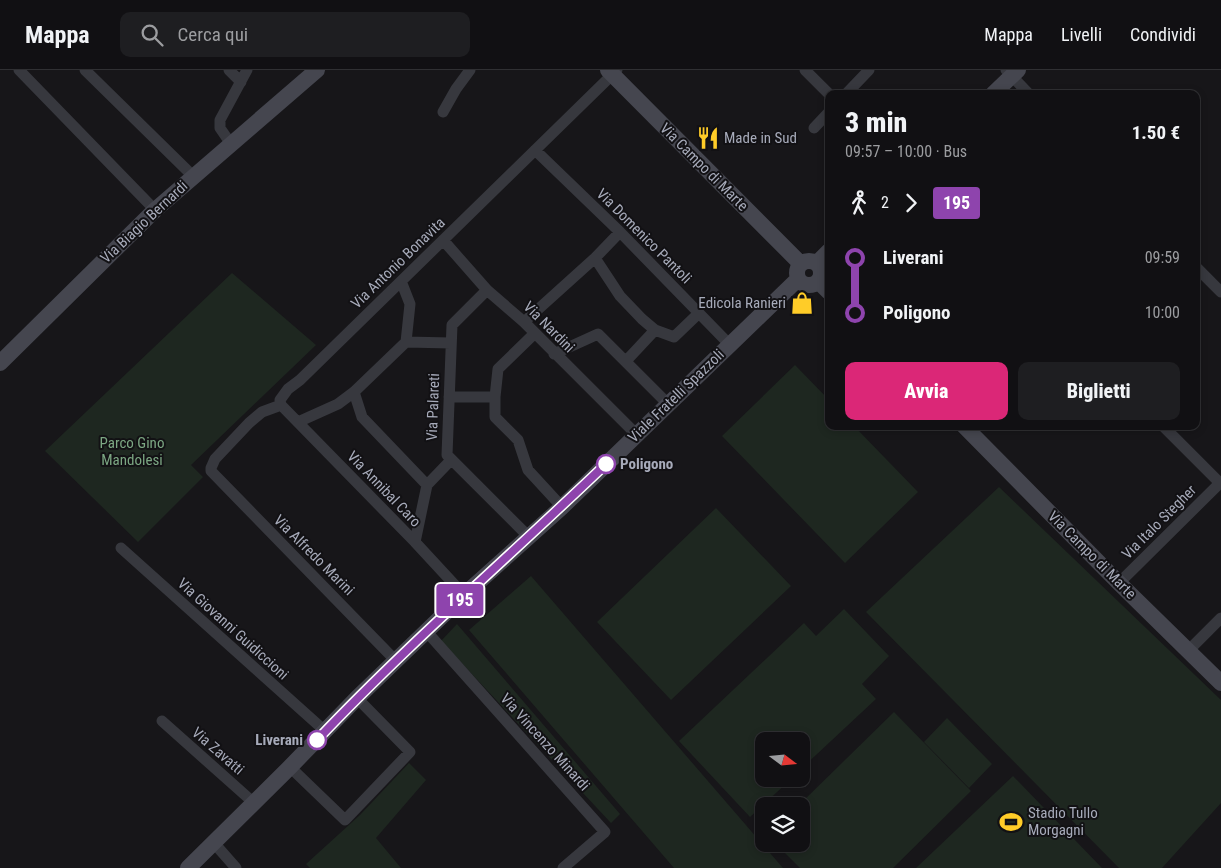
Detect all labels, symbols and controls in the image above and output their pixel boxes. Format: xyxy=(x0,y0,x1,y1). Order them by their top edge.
search box xyxy=(120,12,470,57)
text: Mappa xyxy=(25,21,90,49)
icon: search xyxy=(138,21,166,49)
text: Cerca qui xyxy=(178,23,248,46)
text: Mappa xyxy=(984,24,1033,45)
text: Livelli xyxy=(1061,24,1102,45)
text: Condividi xyxy=(1130,24,1196,45)
text: 3 min xyxy=(845,106,907,139)
street label: Via Campo di Marte xyxy=(656,119,752,215)
text: 1.50 € xyxy=(1132,121,1180,144)
restaurant icon: Made in Sud xyxy=(695,125,721,151)
place label: Made in Sud xyxy=(724,129,797,147)
text: 09:57 – 10:00 · Bus xyxy=(845,142,967,161)
street label: Via Biagio Bernardi xyxy=(97,177,191,267)
street label: Via Domenico Pantoli xyxy=(593,185,695,287)
icon: walk xyxy=(845,189,873,217)
icon: forward xyxy=(897,189,925,217)
text: 195 xyxy=(943,192,970,213)
text: 2 xyxy=(881,193,889,212)
street label: Via Antonio Bonavita xyxy=(347,214,449,312)
text: Liverani xyxy=(883,246,943,269)
text: 09:59 xyxy=(1145,248,1180,267)
shop icon: Edicola Ranieri xyxy=(789,290,815,316)
place label: Edicola Ranieri xyxy=(698,294,786,312)
street label: Via Nardini xyxy=(520,298,578,356)
text: Poligono xyxy=(883,301,951,324)
text: 10:00 xyxy=(1145,303,1180,322)
street label: Viale Fratelli Spazzoli xyxy=(624,346,728,446)
button: Avvia xyxy=(845,362,1008,420)
button: Biglietti xyxy=(1018,362,1180,420)
street label: Via Palareti xyxy=(423,373,443,441)
park label: Parco Gino Mandolesi xyxy=(100,434,164,469)
street label: Via Annibal Caro xyxy=(343,447,425,531)
marker: Poligono xyxy=(596,454,616,474)
place label: Poligono xyxy=(620,455,673,473)
street label: Via Italo Stegher xyxy=(1118,481,1200,563)
street label: Via Campo di Marte xyxy=(1044,507,1140,603)
street label: Via Alfredo Marini xyxy=(270,511,358,599)
street label: Via Giovanni Guidiccioni xyxy=(174,574,292,684)
line badge: 195 xyxy=(431,584,489,616)
text: 195 xyxy=(446,589,474,610)
street label: Via Vincenzo Minardi xyxy=(497,690,593,794)
street label: Via Zavatti xyxy=(188,723,248,779)
marker: Liverani xyxy=(307,730,327,750)
place label: Liverani xyxy=(255,731,303,749)
north arrow xyxy=(755,732,810,788)
map controls xyxy=(755,732,810,852)
button: layers xyxy=(755,797,810,852)
place label: Stadio Tullo Morgagni xyxy=(1028,804,1098,839)
sports icon: Stadio Tullo Morgagni xyxy=(998,809,1024,835)

